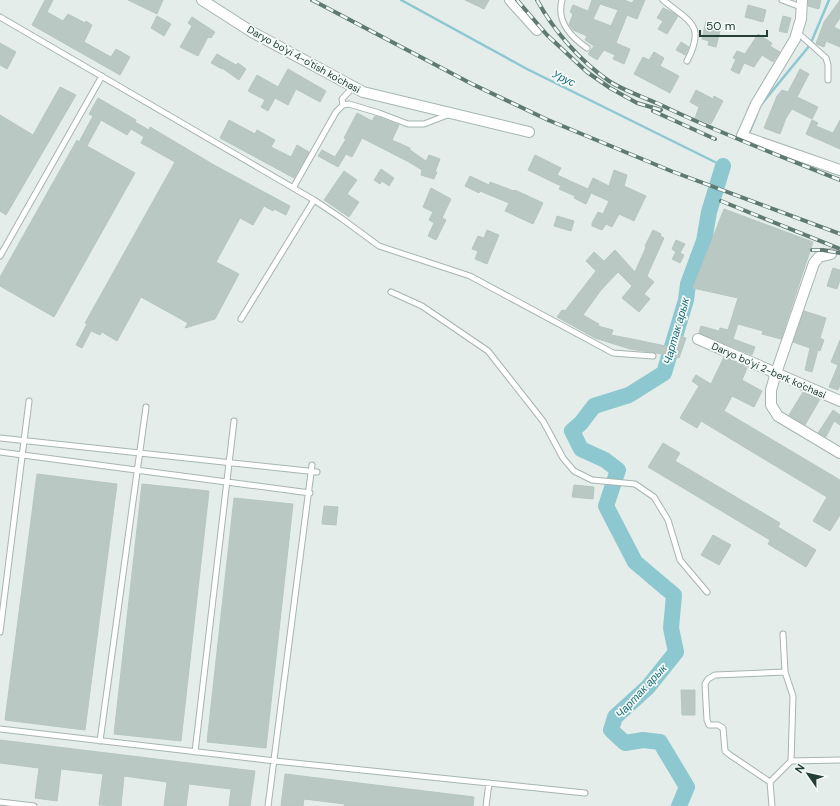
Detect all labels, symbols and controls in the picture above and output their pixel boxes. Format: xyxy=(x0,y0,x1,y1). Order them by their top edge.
scale bar xyxy=(700,12,767,38)
text: 50 m xyxy=(706,18,735,34)
street label: Daryo bo'yi 4-o'tish ko'chasi xyxy=(245,23,363,96)
water label: Урус xyxy=(549,66,578,90)
water label: Чартак арык xyxy=(660,295,692,366)
street label: Daryo bo'yi 2-berk ko'chasi xyxy=(710,339,828,402)
water label: Чартак арык xyxy=(612,661,670,721)
north arrow xyxy=(788,754,828,794)
text: N xyxy=(792,761,808,776)

